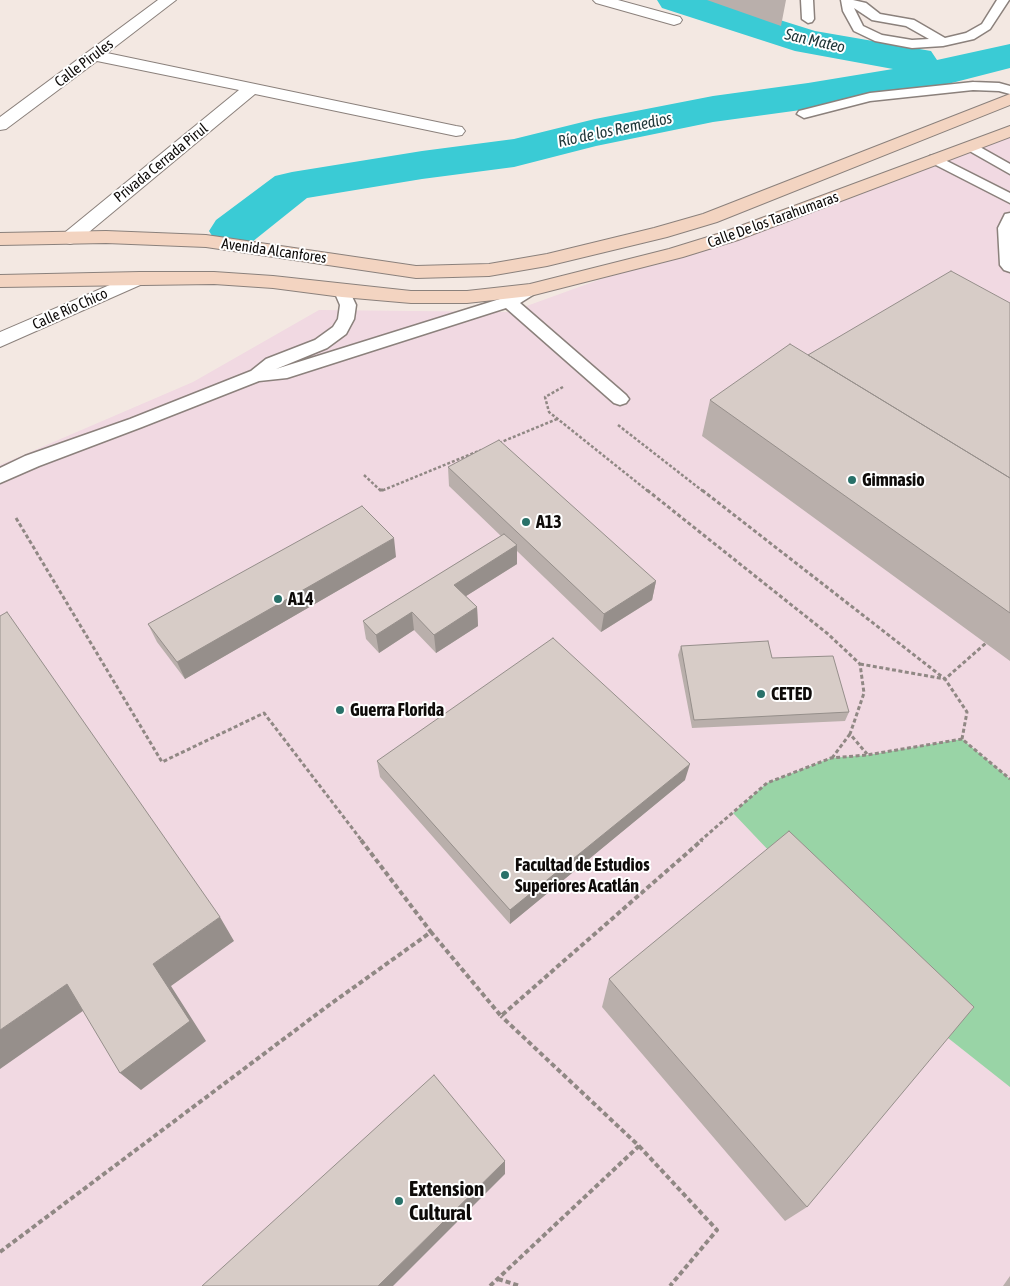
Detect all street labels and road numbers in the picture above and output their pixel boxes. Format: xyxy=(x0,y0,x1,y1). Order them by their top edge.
street label: Calle Pirules xyxy=(51,35,117,91)
street label: Privada Cerrada Pirul xyxy=(110,120,212,206)
street label: Calle De los Tarahumaras xyxy=(705,188,841,252)
street label: Avenida Alcanfores xyxy=(220,235,328,267)
street label: Calle Río Chico xyxy=(30,284,110,334)

